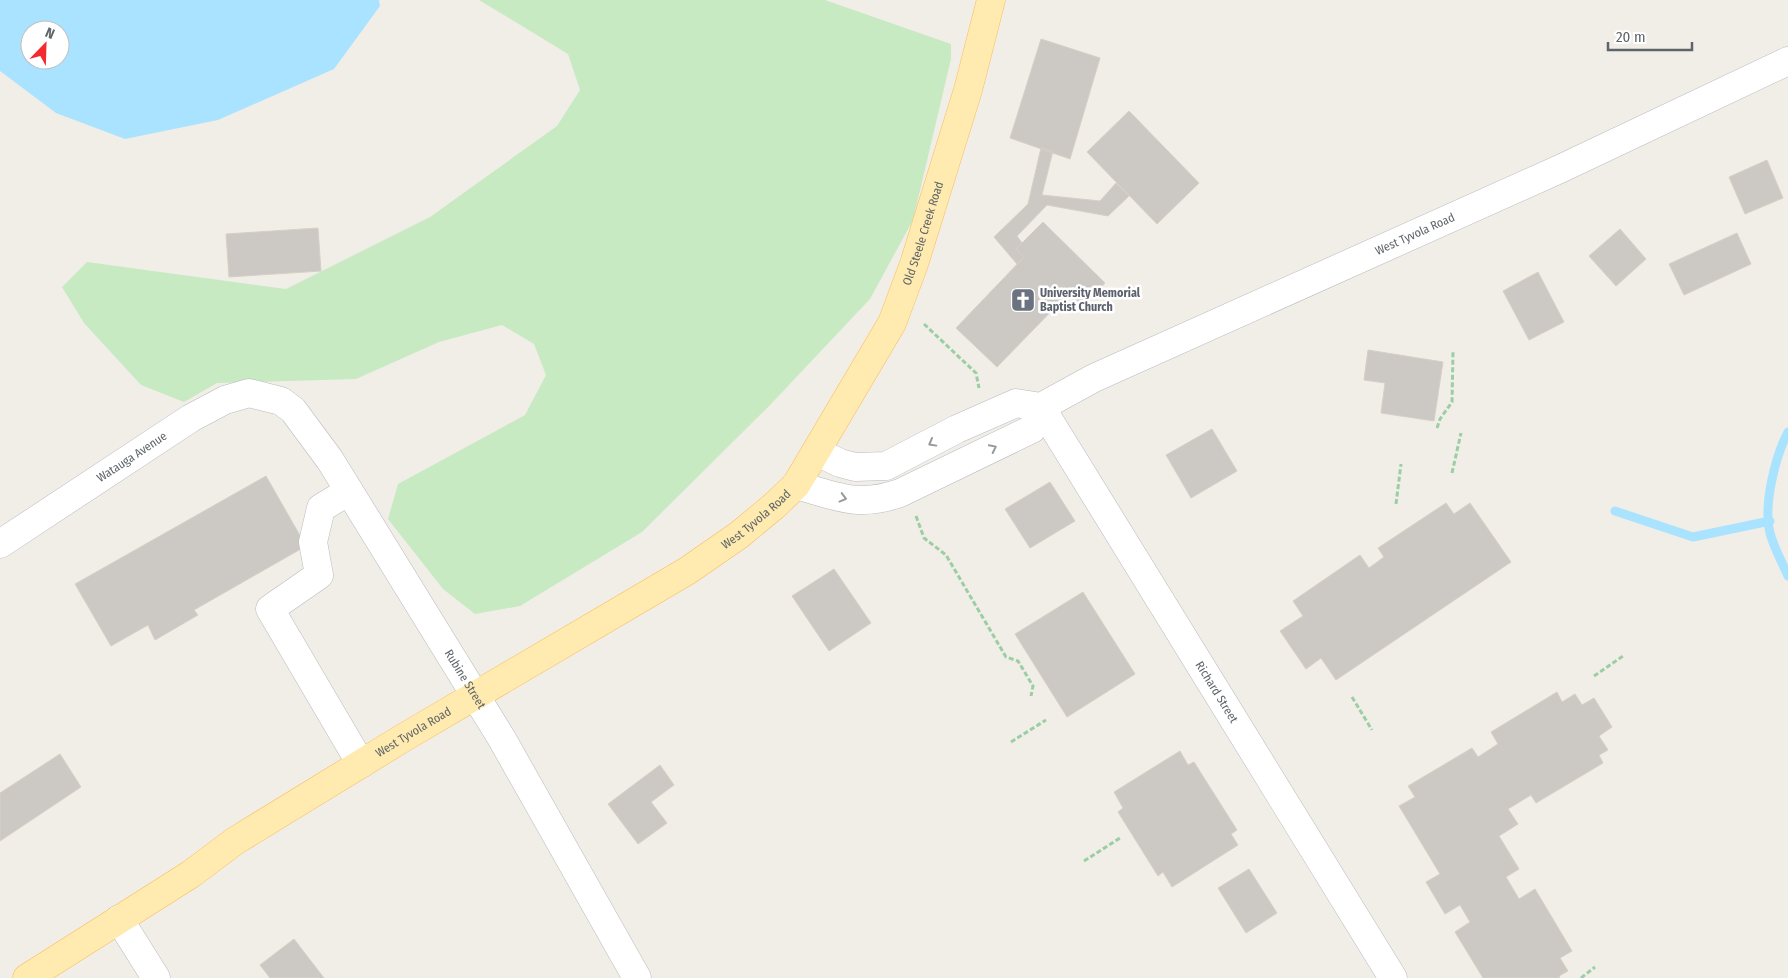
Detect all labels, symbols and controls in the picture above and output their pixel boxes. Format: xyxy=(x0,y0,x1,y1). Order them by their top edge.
north arrow xyxy=(20,20,70,70)
scale bar xyxy=(1608,20,1692,52)
text: N xyxy=(43,24,57,43)
text: 20 m xyxy=(1616,28,1646,46)
street label: Old Steele Creek Road xyxy=(900,180,946,287)
street label: West Tyvola Road xyxy=(1373,210,1457,258)
place label: University Memorial Baptist Church xyxy=(1040,286,1141,314)
church icon: University Memorial Baptist Church xyxy=(1010,287,1036,313)
street label: Watauga Avenue xyxy=(94,429,170,485)
one-way arrow xyxy=(928,437,937,447)
one-way arrow xyxy=(988,444,997,454)
street label: West Tyvola Road xyxy=(719,487,794,552)
one-way arrow xyxy=(838,492,847,503)
street label: Rubine Street xyxy=(442,647,489,711)
street label: Richard Street xyxy=(1193,659,1241,726)
street label: West Tyvola Road xyxy=(373,704,454,760)

